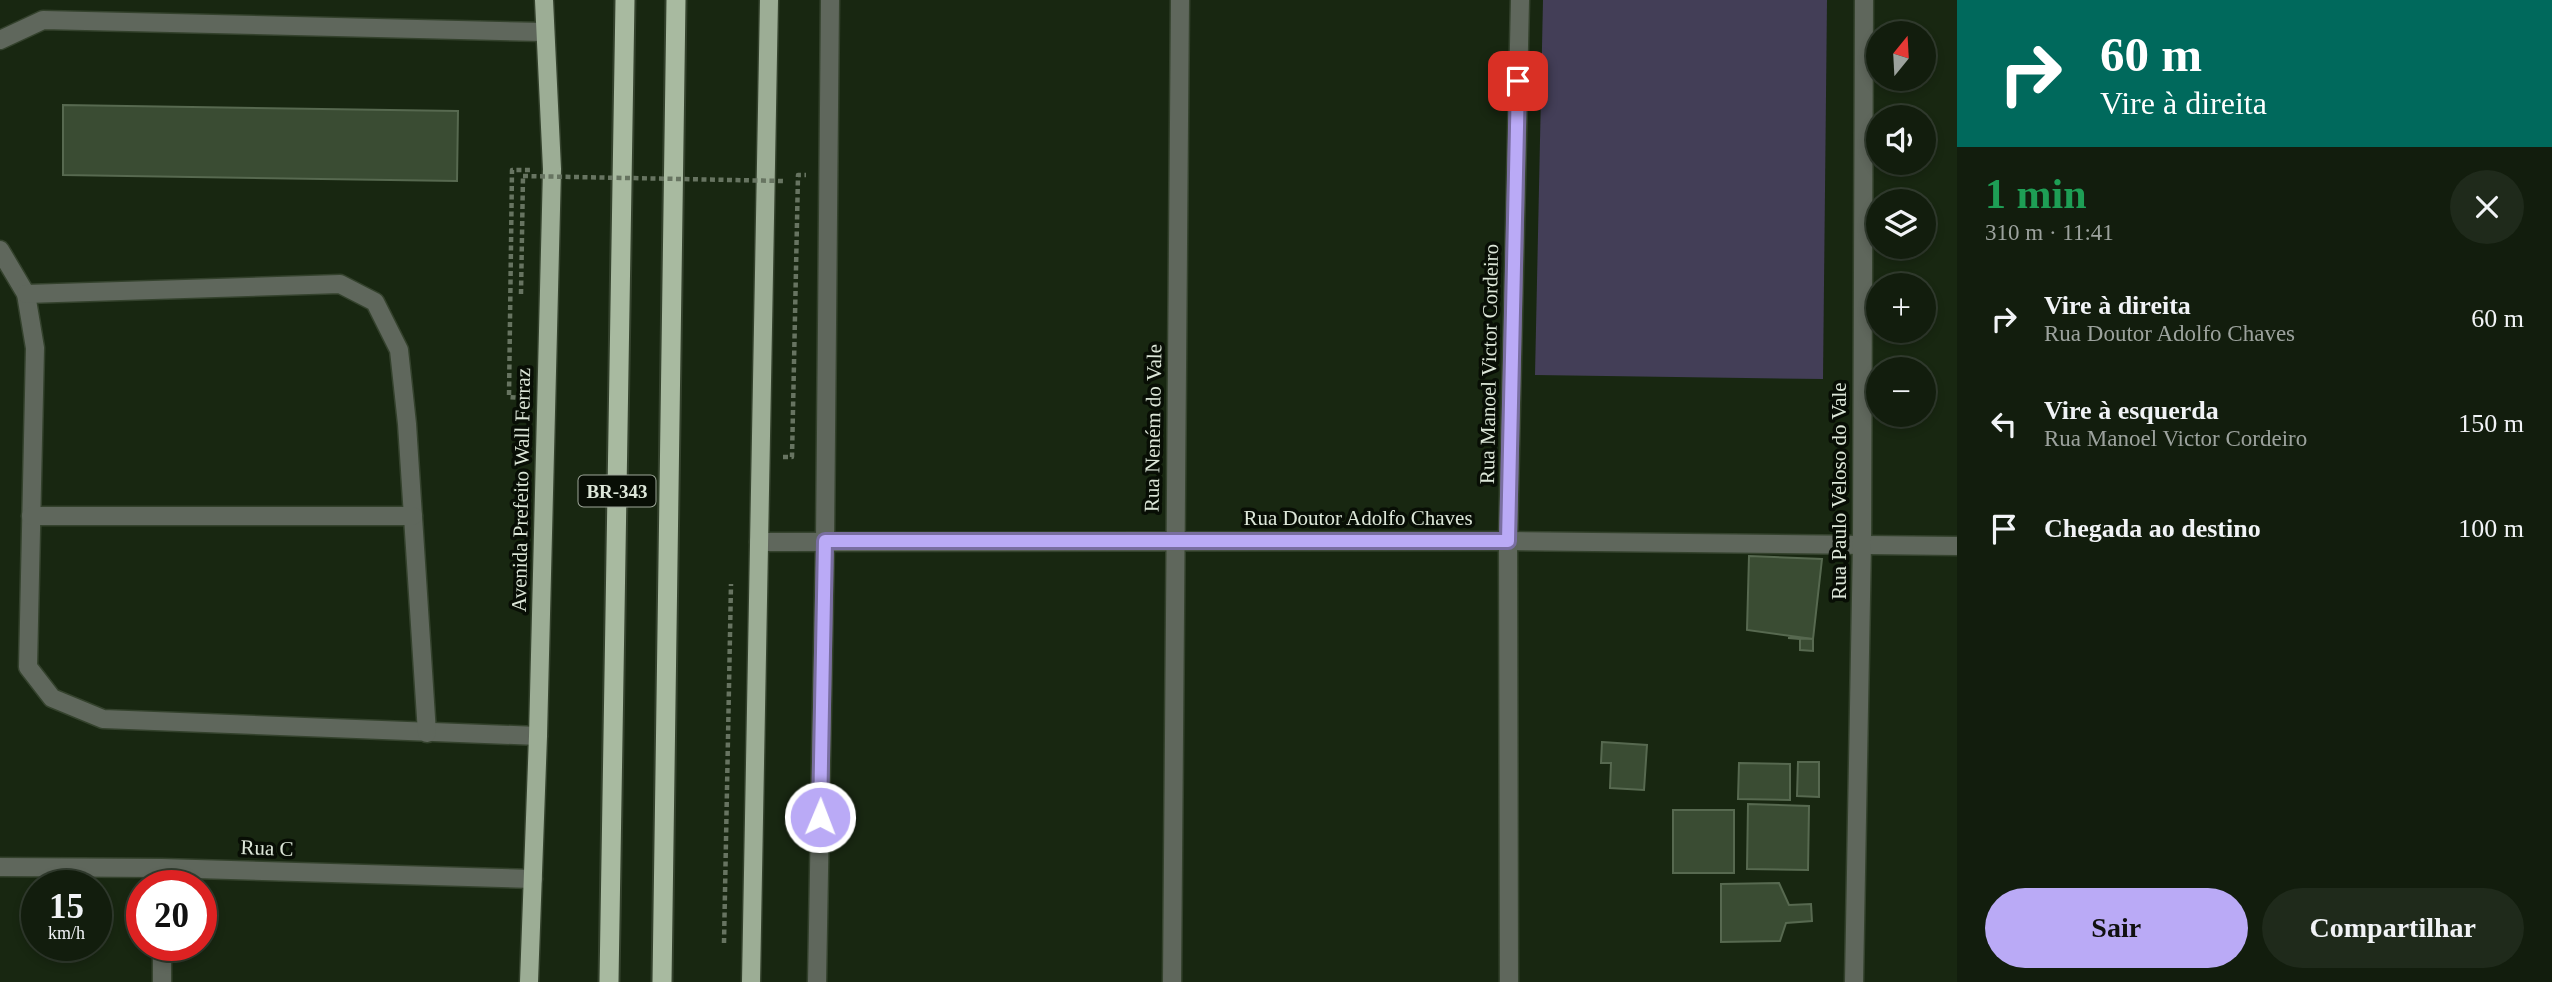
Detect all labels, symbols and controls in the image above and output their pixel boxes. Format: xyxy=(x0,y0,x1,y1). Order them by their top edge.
north arrow xyxy=(1866,21,1936,91)
map controls xyxy=(1866,21,1936,427)
text: 60 m xyxy=(2100,27,2202,82)
icon: right xyxy=(1985,28,2076,119)
pin xyxy=(1488,51,1548,111)
icon: arrive xyxy=(1499,62,1537,100)
text: Vire à direita xyxy=(2100,85,2267,121)
button: sound xyxy=(1866,105,1936,175)
button: close xyxy=(2450,170,2524,244)
text: 1 min xyxy=(1985,171,2087,217)
button: layers xyxy=(1866,189,1936,259)
text: 310 m · 11:41 xyxy=(1985,220,2114,245)
street label: Rua Manoel Victor Cordeiro xyxy=(1475,244,1503,484)
button: + xyxy=(1866,273,1936,343)
text: Vire à direita xyxy=(2044,291,2191,320)
icon: right xyxy=(1985,300,2023,338)
text: 60 m xyxy=(2471,304,2524,333)
text: Rua Doutor Adolfo Chaves xyxy=(2044,321,2295,346)
street label: Rua Neném do Vale xyxy=(1140,344,1166,512)
button: − xyxy=(1866,357,1936,427)
street label: Avenida Prefeito Wall Ferraz xyxy=(507,368,535,612)
street label: Rua Paulo Veloso do Vale xyxy=(1827,382,1851,600)
text: Vire à esquerda xyxy=(2044,396,2219,425)
icon: left xyxy=(1985,405,2023,443)
text: 150 m xyxy=(2458,409,2524,438)
text: Rua Manoel Victor Cordeiro xyxy=(2044,426,2307,451)
road number: BR-343 xyxy=(578,476,656,506)
street label: Rua Doutor Adolfo Chaves xyxy=(1243,506,1473,530)
icon: arrive xyxy=(1985,510,2023,548)
text: Chegada ao destino xyxy=(2044,514,2261,543)
text: 100 m xyxy=(2458,514,2524,543)
position arrow xyxy=(783,780,857,854)
street label: Rua C xyxy=(240,835,294,861)
speed limit sign: 20 xyxy=(126,870,217,961)
text: 15 xyxy=(49,887,84,926)
button: Sair xyxy=(1985,888,2248,968)
button: Compartilhar xyxy=(2262,888,2524,968)
text: km/h xyxy=(48,923,85,943)

